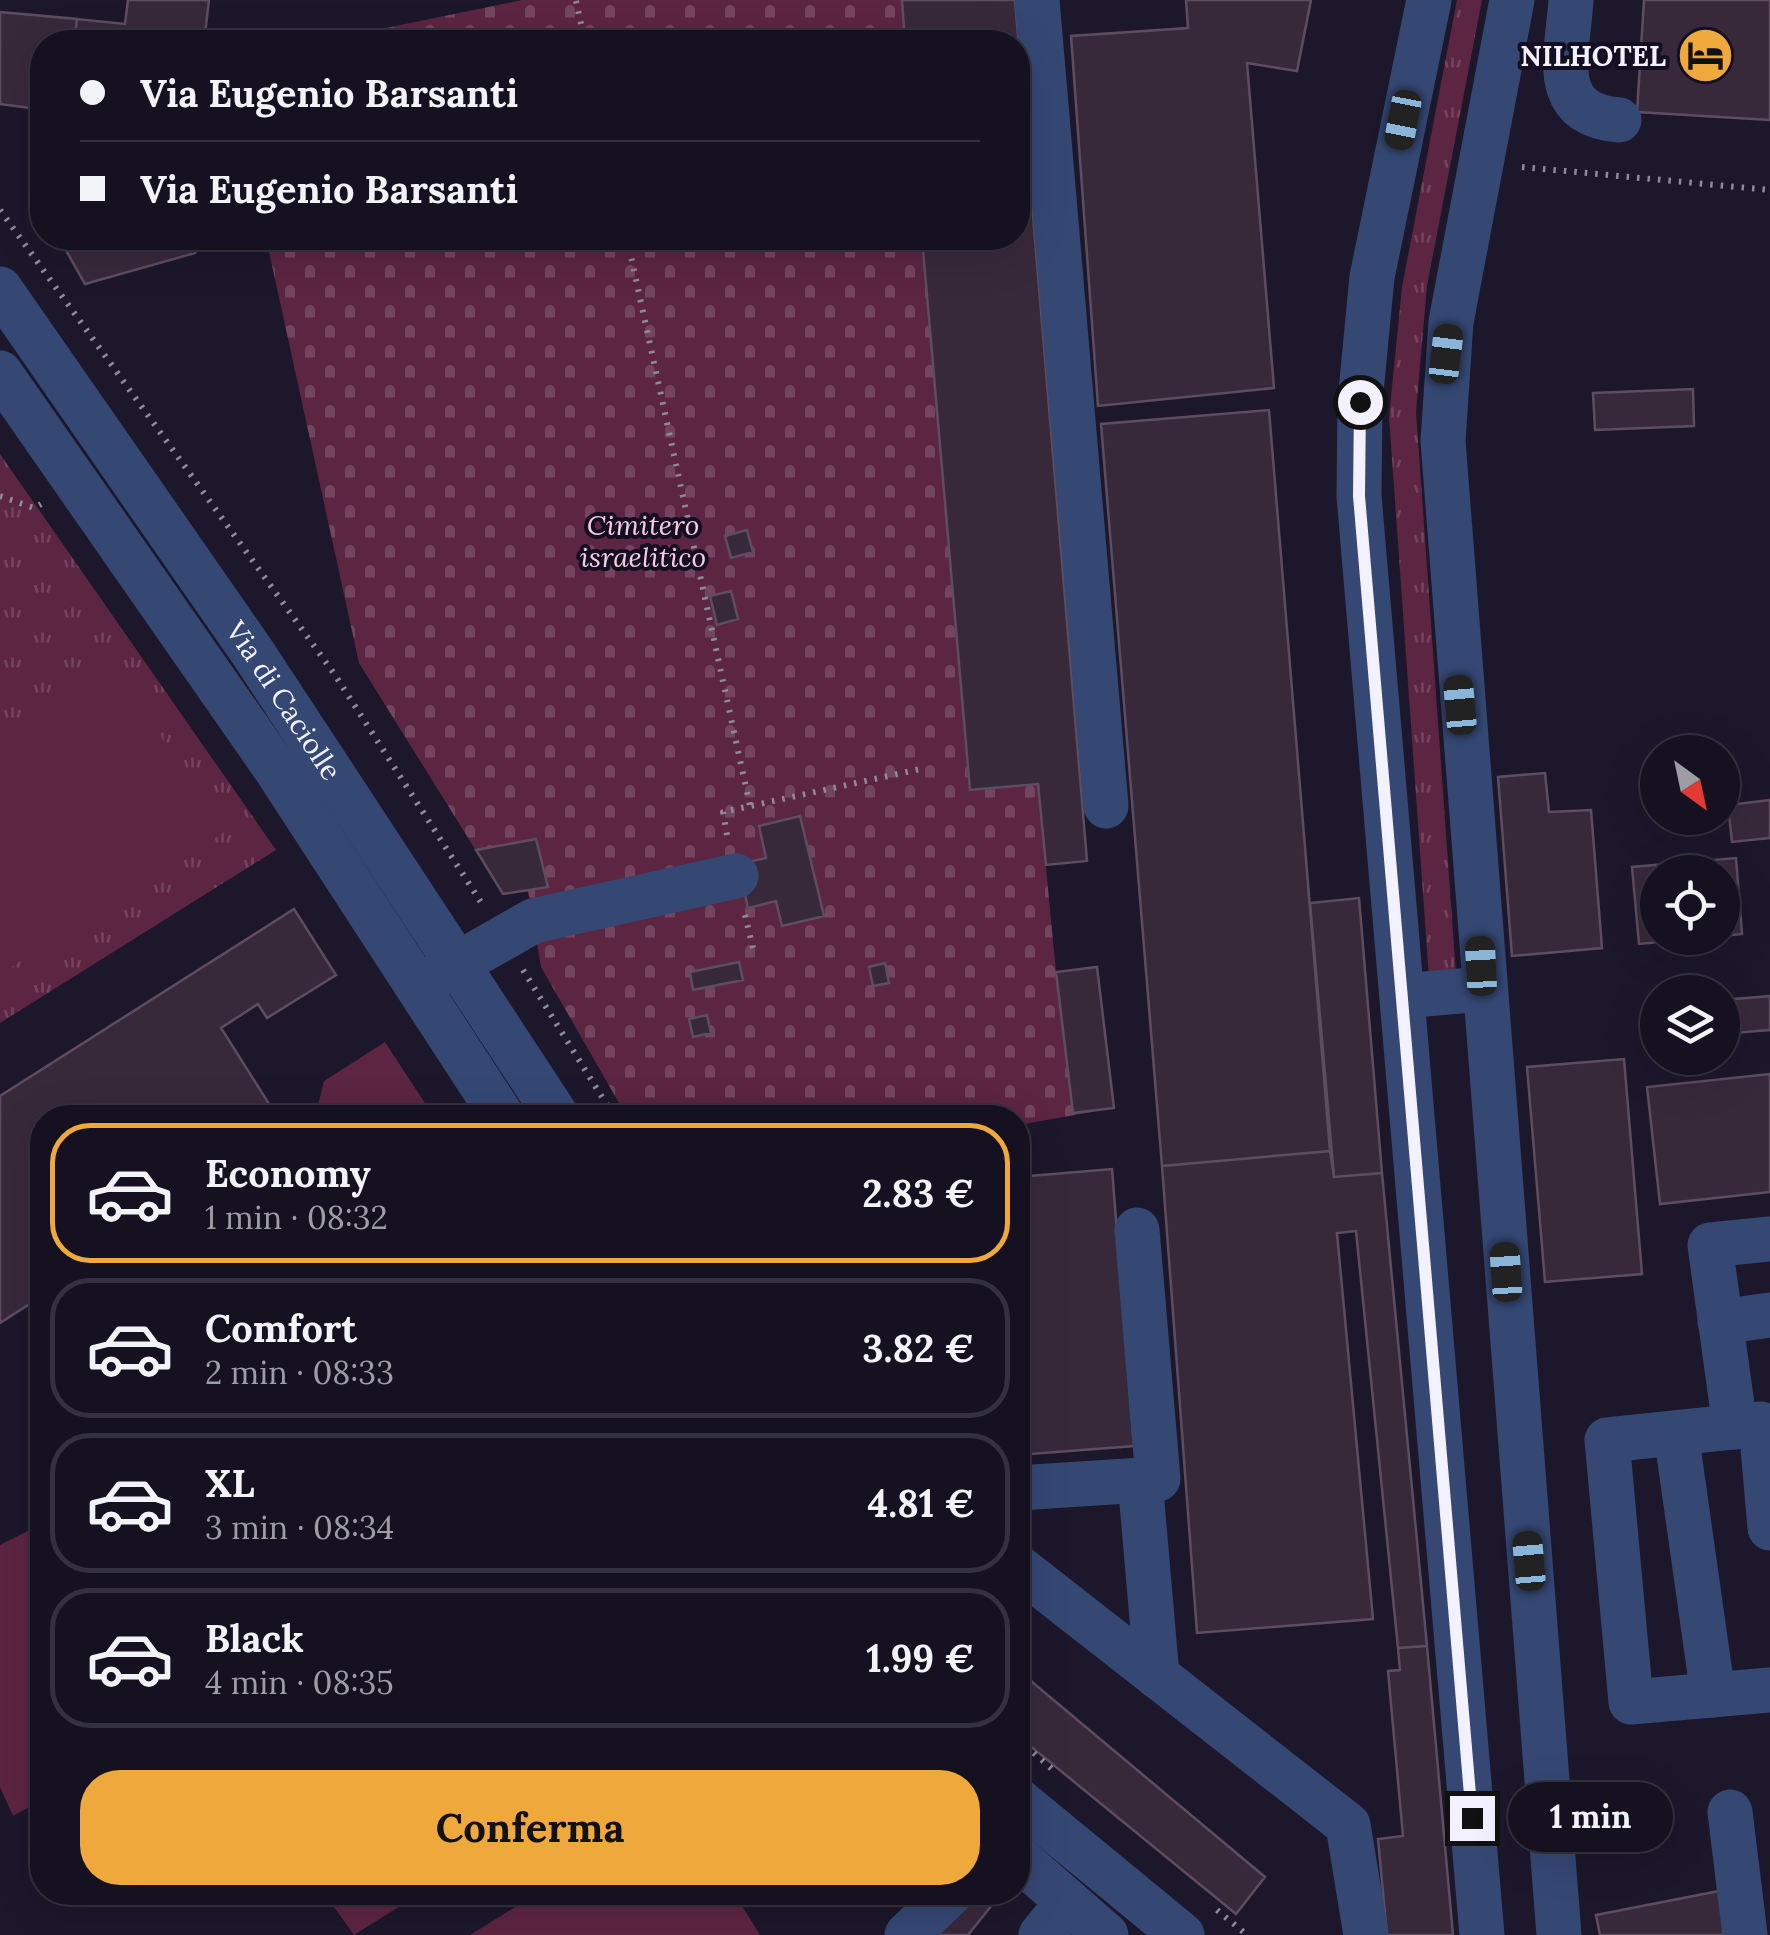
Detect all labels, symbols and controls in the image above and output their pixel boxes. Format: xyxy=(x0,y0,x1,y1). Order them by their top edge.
hotel icon: NILHOTEL xyxy=(1675,26,1735,86)
place label: NILHOTEL xyxy=(1520,38,1666,74)
text: Via Eugenio Barsanti xyxy=(140,69,518,117)
car xyxy=(1383,88,1423,152)
text: Via Eugenio Barsanti xyxy=(140,165,518,213)
car xyxy=(1427,322,1465,386)
route start xyxy=(1338,380,1383,425)
park label: Cimitero israelitico xyxy=(580,507,706,575)
street label: Via di Caciolle xyxy=(218,613,349,787)
car xyxy=(1442,674,1478,736)
north arrow xyxy=(1640,735,1740,835)
map controls xyxy=(1640,735,1740,1075)
button: locate xyxy=(1640,855,1740,955)
car xyxy=(1464,935,1498,997)
button: layers xyxy=(1640,975,1740,1075)
icon: car xyxy=(85,1148,175,1238)
text: Economy xyxy=(205,1149,371,1197)
text: 2.83 € xyxy=(862,1169,975,1217)
text: 1 min · 08:32 xyxy=(205,1197,388,1238)
car xyxy=(1489,1241,1523,1303)
icon: car xyxy=(85,1303,175,1393)
text: Comfort xyxy=(205,1304,357,1352)
text: 3.82 € xyxy=(862,1324,975,1372)
text: 2 min · 08:33 xyxy=(205,1352,394,1393)
icon: car xyxy=(85,1458,175,1548)
text: XL xyxy=(205,1459,255,1507)
text: 4.81 € xyxy=(867,1479,975,1527)
text: 3 min · 08:34 xyxy=(205,1507,394,1548)
car xyxy=(1511,1530,1547,1592)
icon: car xyxy=(85,1613,175,1703)
text: Black xyxy=(205,1614,304,1662)
text: 1.99 € xyxy=(866,1634,975,1682)
text: 4 min · 08:35 xyxy=(205,1662,394,1703)
button: Conferma xyxy=(80,1770,980,1885)
callout: 1 min xyxy=(1507,1783,1672,1853)
route end xyxy=(1450,1796,1495,1841)
text: 1 min xyxy=(1550,1796,1631,1837)

